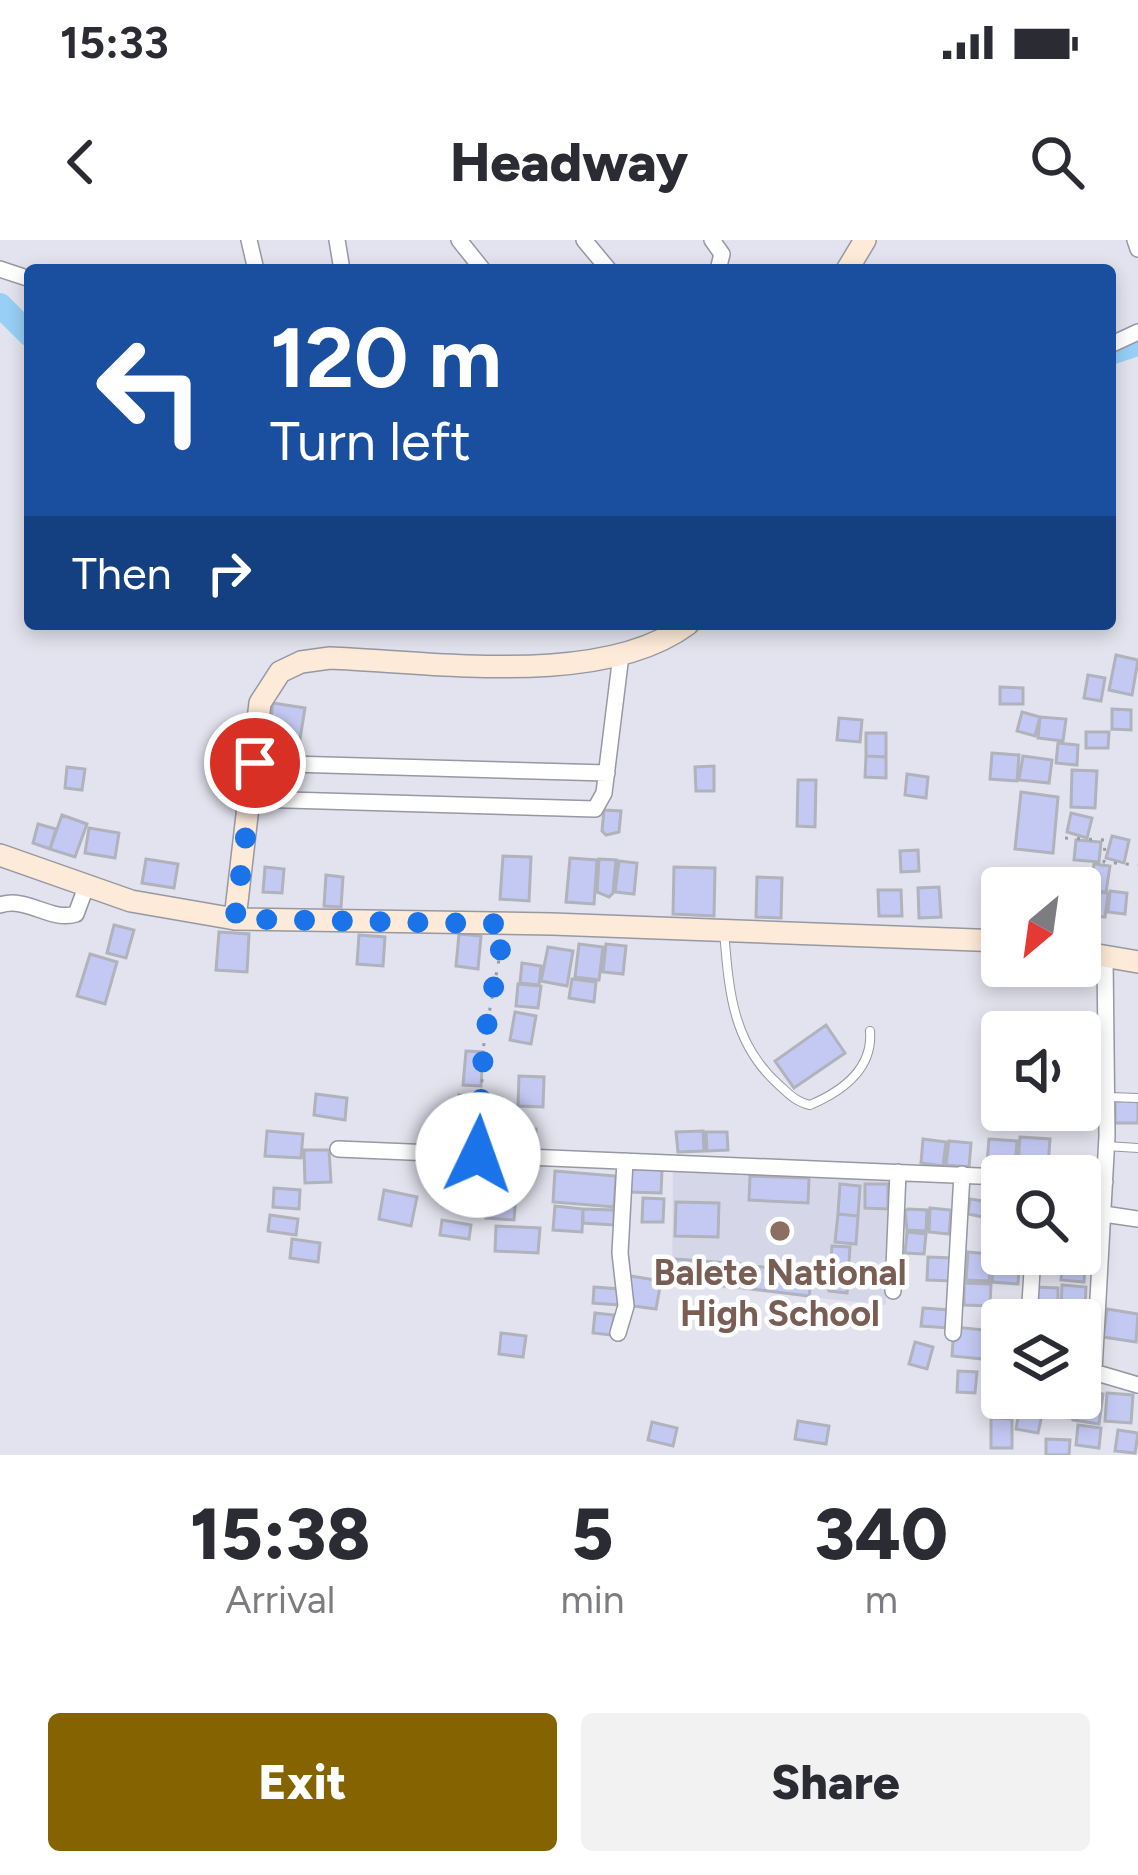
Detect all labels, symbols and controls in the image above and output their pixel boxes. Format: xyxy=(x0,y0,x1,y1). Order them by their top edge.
text: 15:33 xyxy=(60,15,169,69)
icon: back xyxy=(48,129,114,195)
icon: search xyxy=(1024,129,1090,195)
text: Headway xyxy=(450,130,688,195)
text: 120 m xyxy=(270,307,502,408)
icon: left xyxy=(72,312,228,468)
text: Turn left xyxy=(270,409,471,474)
icon: right xyxy=(196,540,262,606)
text: Then xyxy=(72,546,172,600)
pin xyxy=(204,712,306,814)
icon: arrive xyxy=(222,730,288,796)
north arrow xyxy=(981,867,1101,987)
map controls xyxy=(981,867,1101,1419)
button: sound xyxy=(981,1011,1101,1131)
position arrow xyxy=(415,1092,541,1218)
button: search xyxy=(981,1155,1101,1275)
marker: Balete National High School xyxy=(767,1218,793,1244)
place label: Balete National High School xyxy=(653,1251,907,1335)
button: layers xyxy=(981,1299,1101,1419)
text: 15:38 xyxy=(190,1491,370,1577)
text: 5 xyxy=(572,1491,614,1577)
text: 340 xyxy=(815,1491,948,1577)
text: Arrival xyxy=(225,1576,335,1623)
text: min xyxy=(561,1576,625,1623)
text: m xyxy=(865,1576,898,1623)
button: Exit xyxy=(48,1713,557,1851)
button: Share xyxy=(581,1713,1090,1851)

